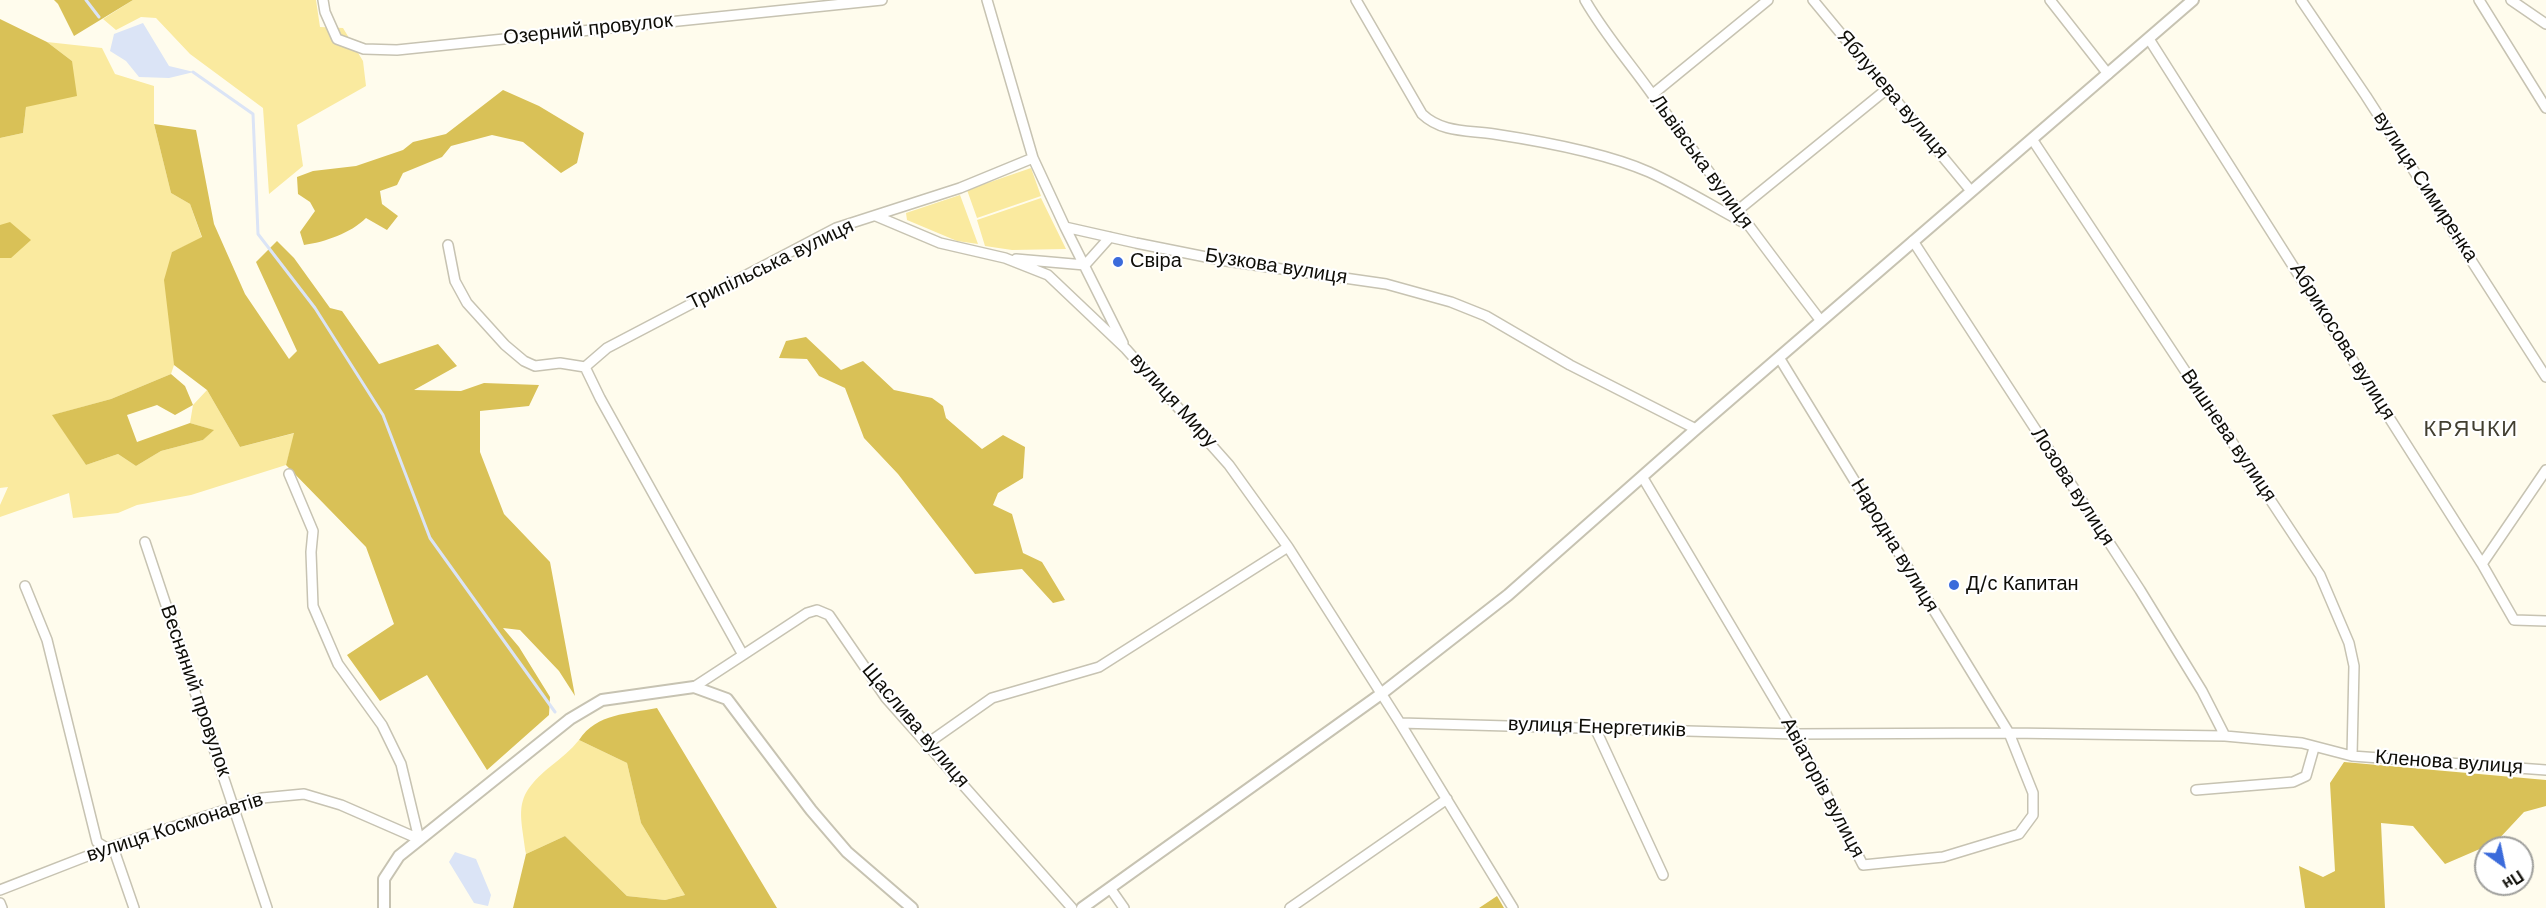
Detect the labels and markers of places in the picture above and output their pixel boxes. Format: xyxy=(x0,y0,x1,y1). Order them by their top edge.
place label: Свіра xyxy=(1130,250,1182,274)
marker: Свіра xyxy=(1111,255,1125,269)
place label: Д/с Капитан xyxy=(1966,573,2079,597)
marker: Д/с Капитан xyxy=(1947,578,1961,592)

